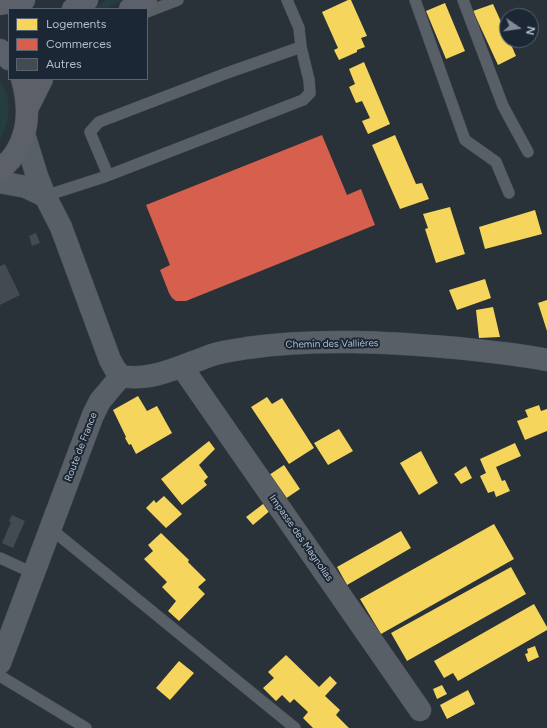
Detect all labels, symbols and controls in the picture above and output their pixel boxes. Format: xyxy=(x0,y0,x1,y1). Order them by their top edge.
legend xyxy=(8,8,148,80)
north arrow xyxy=(499,8,539,48)
text: Logements xyxy=(46,17,106,31)
text: N xyxy=(523,25,537,36)
text: Commerces xyxy=(46,37,111,51)
text: Autres xyxy=(46,57,82,71)
street label: Chemin des Vallières xyxy=(285,337,379,351)
street label: Route de France xyxy=(62,411,100,483)
street label: Impasse des Magnolias xyxy=(267,492,335,584)

